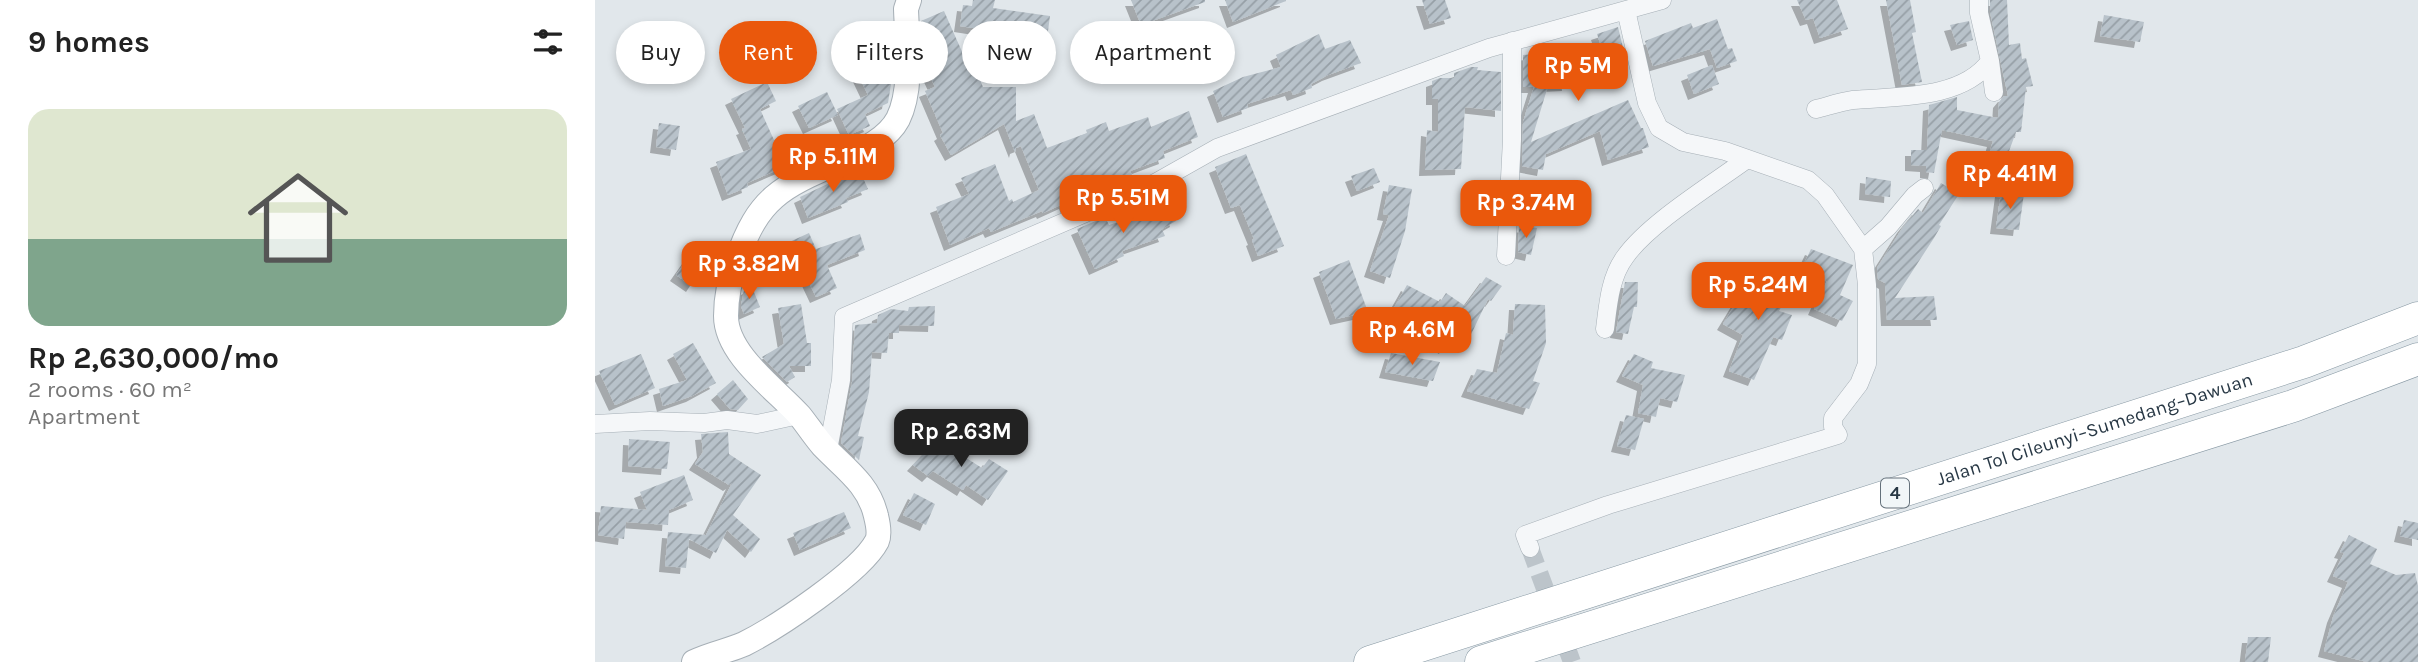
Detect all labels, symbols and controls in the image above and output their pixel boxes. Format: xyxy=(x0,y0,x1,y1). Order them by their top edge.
chip: Buy xyxy=(616,21,705,84)
chip: Rent xyxy=(719,21,817,84)
chip: Filters xyxy=(831,21,948,84)
chip: New xyxy=(962,21,1056,84)
chip: Apartment xyxy=(1070,21,1235,84)
icon: filters xyxy=(529,23,567,61)
text: 9 homes xyxy=(28,24,150,60)
pin: Rp 5M xyxy=(1529,43,1627,103)
text: Rp 5M xyxy=(1544,52,1612,79)
pin: Rp 5.11M xyxy=(761,134,905,194)
text: Rp 5.11M xyxy=(788,143,878,170)
pin: Rp 4.41M xyxy=(1938,152,2082,211)
icon: home xyxy=(235,155,361,281)
text: Rp 4.41M xyxy=(1962,160,2058,187)
pin: Rp 5.51M xyxy=(1051,176,1195,235)
pin: Rp 3.74M xyxy=(1454,180,1598,240)
text: Rp 5.51M xyxy=(1076,184,1170,211)
text: Rp 3.74M xyxy=(1476,189,1576,216)
pin: Rp 3.82M xyxy=(677,242,821,301)
text: Rp 3.82M xyxy=(698,250,800,277)
pin: Rp 5.24M xyxy=(1686,262,1830,322)
text: Rp 5.24M xyxy=(1708,271,1808,298)
pin: Rp 4.6M xyxy=(1347,308,1477,367)
text: Rp 4.6M xyxy=(1368,316,1456,343)
text: Rp 2,630,000/mo xyxy=(28,340,279,376)
street label: Jalan Tol Cileunyi–Sumedang–Dawuan xyxy=(1934,368,2255,490)
text: 2 rooms · 60 m² xyxy=(28,376,192,403)
text: Apartment xyxy=(28,403,140,430)
pin: Rp 2.63M xyxy=(889,410,1033,469)
text: Rp 2.63M xyxy=(910,418,1012,445)
road number: 4 xyxy=(1881,478,1909,508)

